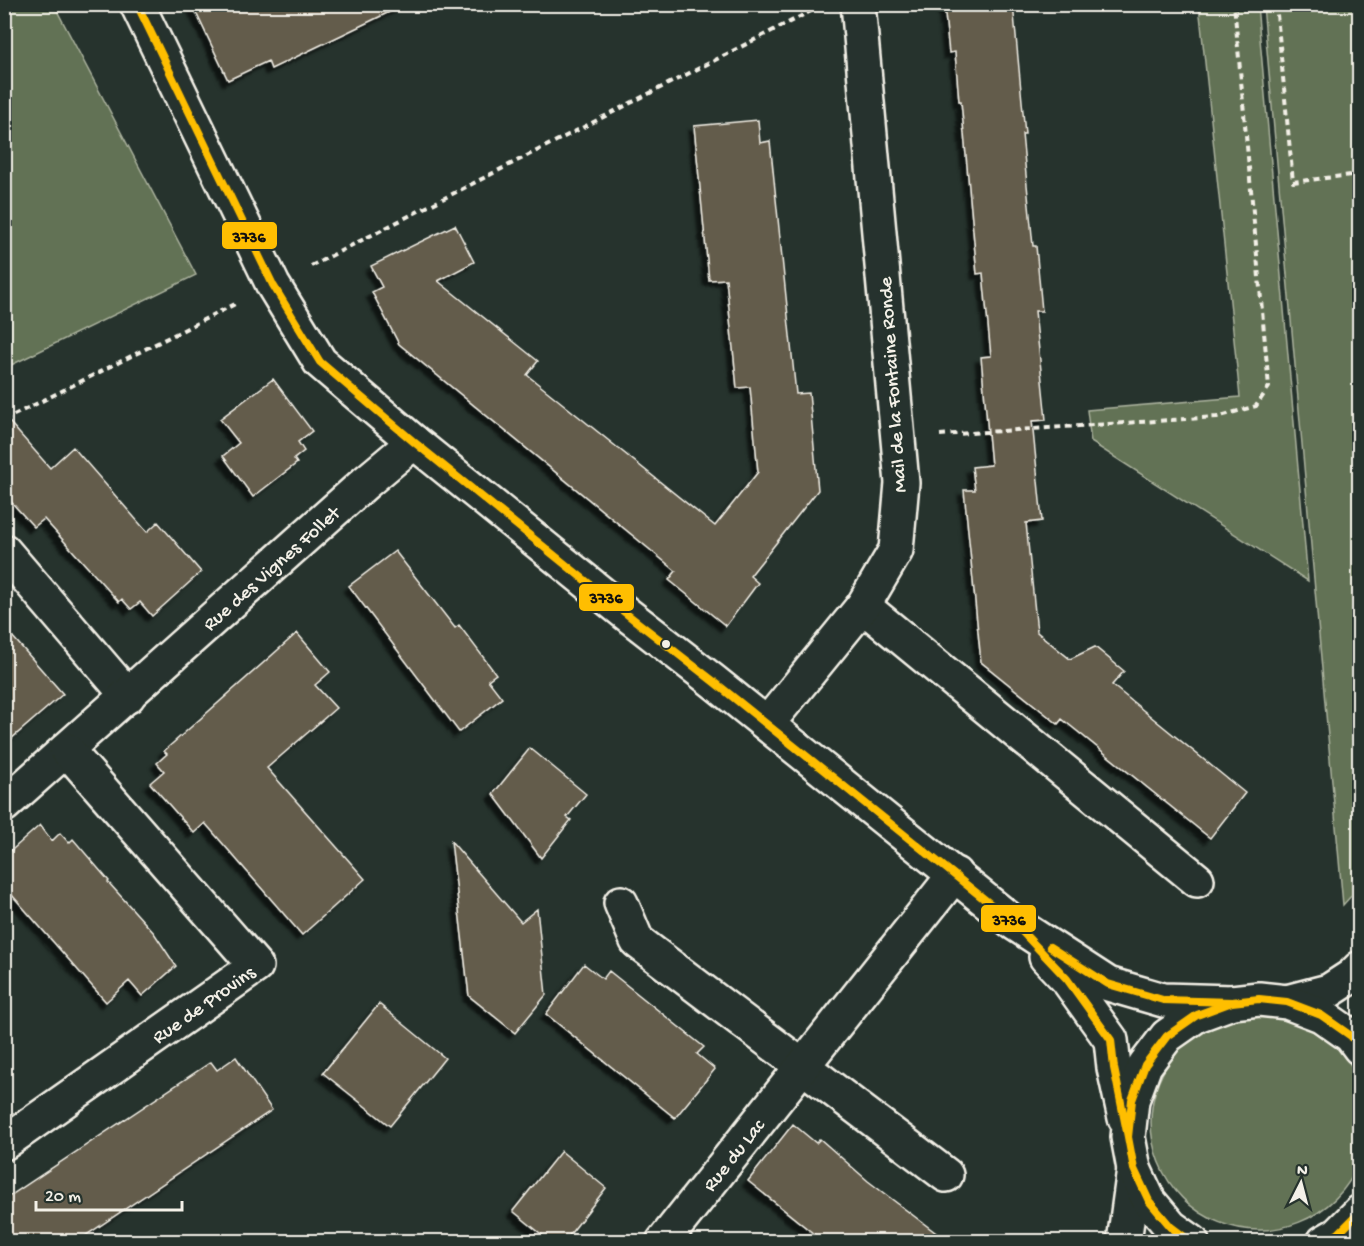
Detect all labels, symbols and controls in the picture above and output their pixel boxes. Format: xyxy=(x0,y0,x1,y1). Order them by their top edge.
line badge: 3736 xyxy=(221,221,278,250)
text: 3736 xyxy=(231,230,266,249)
street label: Mail de la Fontaine Ronde xyxy=(875,275,914,493)
street label: Rue des Vignes Follet xyxy=(199,502,347,637)
line badge: 3736 xyxy=(578,583,635,612)
text: 3736 xyxy=(588,591,623,610)
unlabelled marker xyxy=(660,638,672,650)
line badge: 3736 xyxy=(980,904,1037,933)
text: 3736 xyxy=(991,913,1026,932)
street label: Rue de Provins xyxy=(149,962,261,1050)
street label: Rue du Lac xyxy=(700,1115,772,1197)
north arrow xyxy=(1271,1153,1331,1213)
text: N xyxy=(1296,1162,1309,1182)
scale bar xyxy=(36,1174,182,1212)
text: 20 m xyxy=(45,1187,81,1208)

